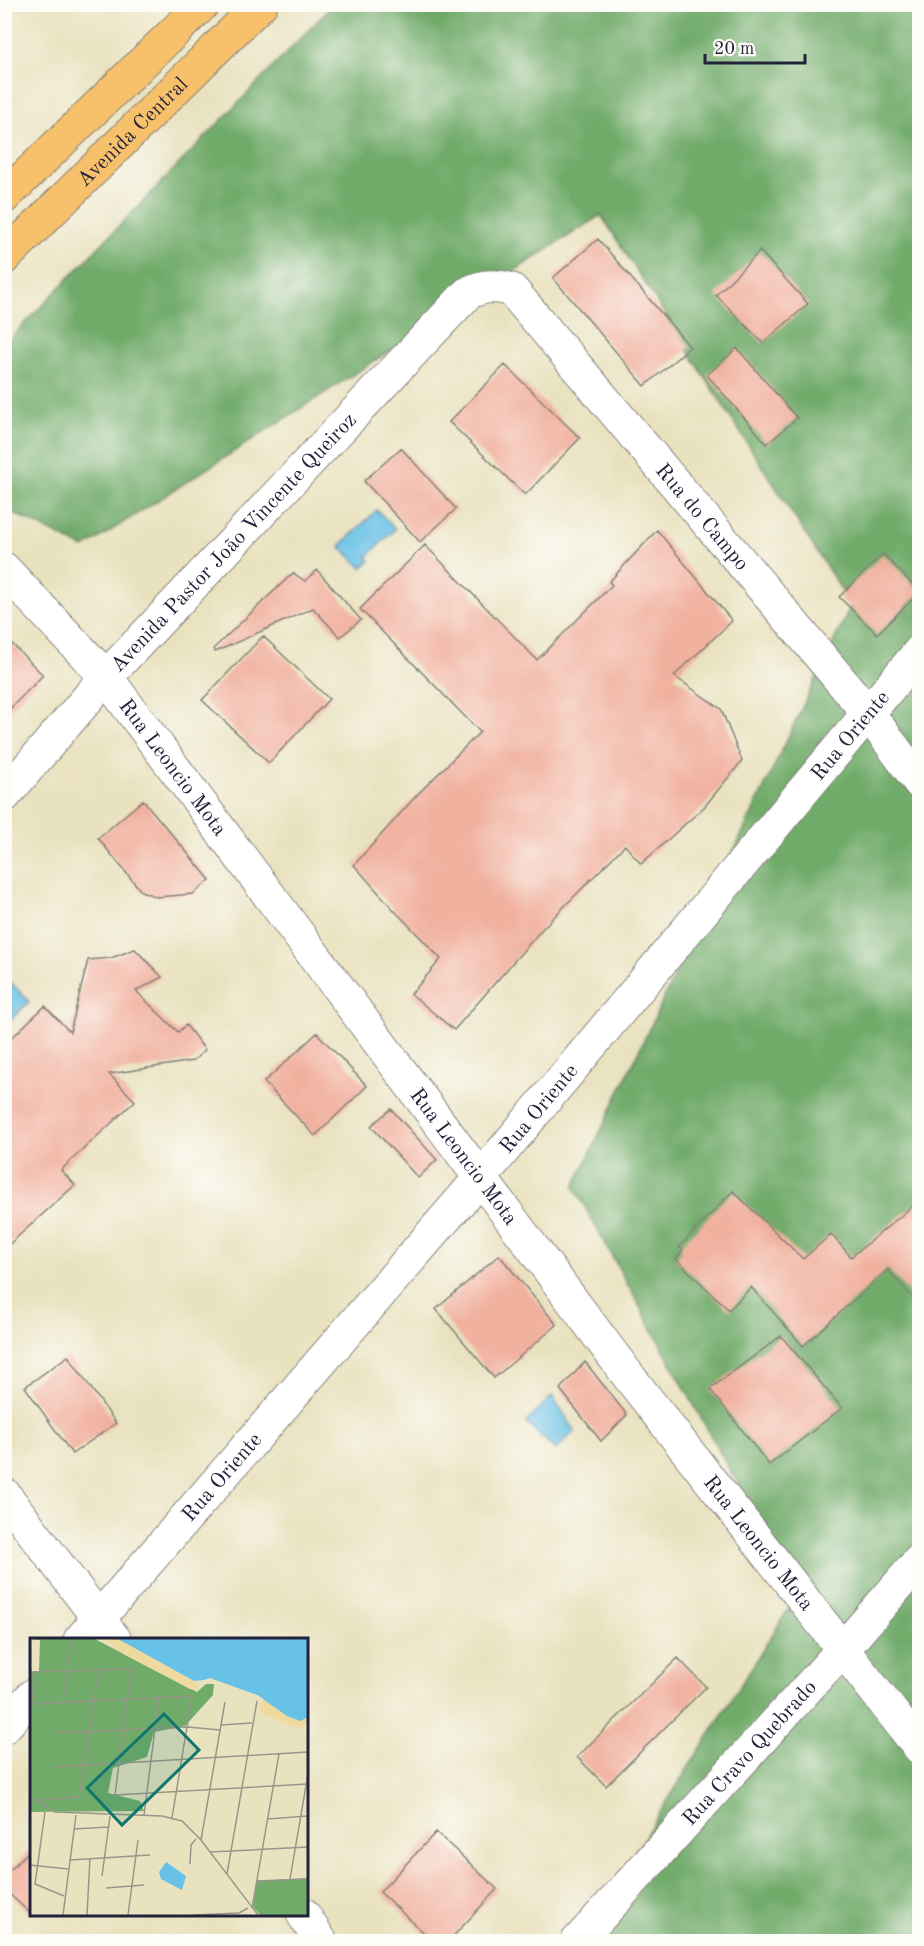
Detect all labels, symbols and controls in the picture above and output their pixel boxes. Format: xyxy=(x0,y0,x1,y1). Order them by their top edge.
scale bar xyxy=(705,27,806,65)
text: 20 m xyxy=(714,40,754,58)
street label: Avenida Central xyxy=(74,74,193,191)
street label: Avenida Pastor João Vincente Queiroz xyxy=(107,410,361,677)
street label: Rua do Campo xyxy=(651,460,752,575)
street label: Rua Oriente xyxy=(808,687,894,785)
street label: Rua Leoncio Mota xyxy=(114,696,230,840)
street label: Rua Oriente xyxy=(496,1060,583,1158)
street label: Rua Leoncio Mota xyxy=(405,1085,521,1230)
street label: Rua Oriente xyxy=(179,1429,266,1526)
street label: Rua Leoncio Mota xyxy=(699,1472,817,1615)
inset map xyxy=(30,1638,308,1916)
street label: Rua Cravo Quebrado xyxy=(679,1677,821,1830)

